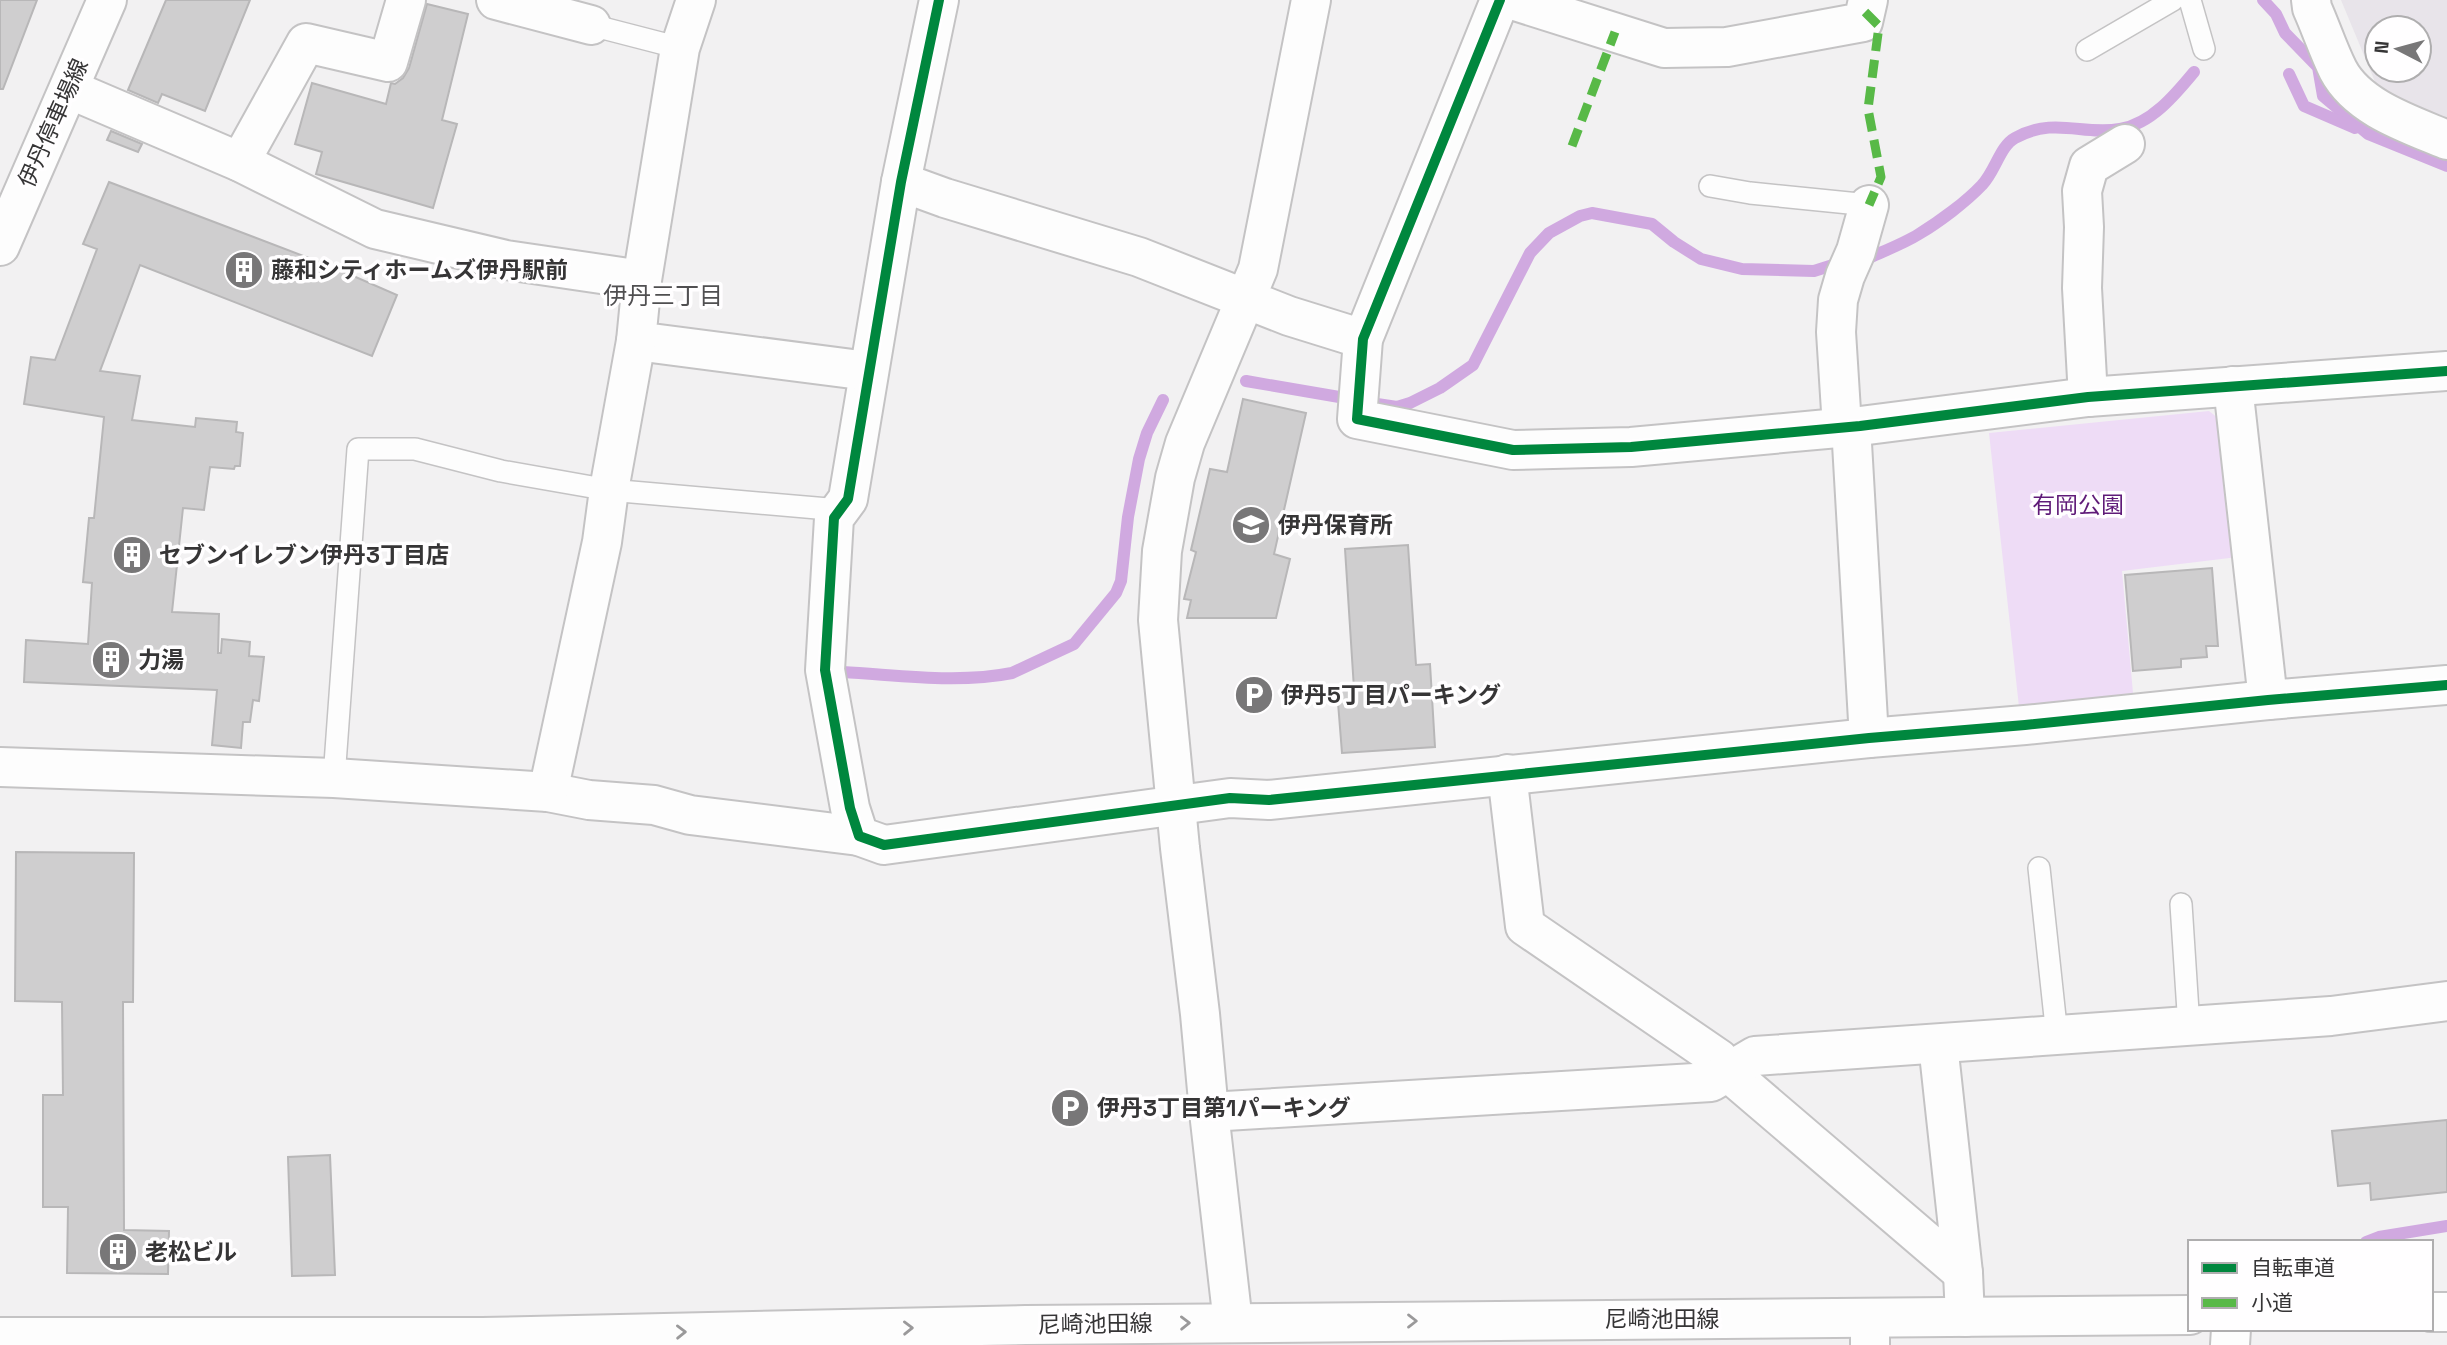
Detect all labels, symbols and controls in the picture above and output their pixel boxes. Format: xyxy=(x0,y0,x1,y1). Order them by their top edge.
north arrow xyxy=(2363,14,2433,84)
text: N xyxy=(2368,40,2395,55)
street label: 伊丹停車場線 xyxy=(11,54,95,192)
building icon: 藤和シティホームズ伊丹駅前 xyxy=(223,249,265,291)
place label: 藤和シティホームズ伊丹駅前 xyxy=(271,255,568,285)
district label: 伊丹三丁目 xyxy=(603,280,723,311)
park label: 有岡公園 xyxy=(2032,490,2124,520)
school or university icon: 伊丹保育所 xyxy=(1230,504,1272,546)
place label: 伊丹保育所 xyxy=(1278,510,1393,540)
building icon: セブンイレブン伊丹3丁目店 xyxy=(111,534,153,576)
place label: セブンイレブン伊丹3丁目店 xyxy=(159,540,449,570)
building icon: 力湯 xyxy=(90,639,132,681)
place label: 力湯 xyxy=(138,645,184,675)
parking icon: 伊丹5丁目パーキング xyxy=(1233,674,1275,716)
place label: 伊丹5丁目パーキング xyxy=(1281,680,1501,710)
parking icon: 伊丹3丁目第1パーキング xyxy=(1049,1087,1091,1129)
place label: 伊丹3丁目第1パーキング xyxy=(1097,1093,1351,1123)
building icon: 老松ビル xyxy=(97,1231,139,1273)
place label: 老松ビル xyxy=(145,1237,237,1267)
legend xyxy=(2188,1240,2433,1331)
text: 自転車道 xyxy=(2251,1254,2335,1281)
text: 小道 xyxy=(2251,1289,2293,1316)
street label: 尼崎池田線 xyxy=(1605,1304,1720,1334)
street label: 尼崎池田線 xyxy=(1037,1308,1153,1340)
one-way arrow xyxy=(1407,1313,1418,1329)
one-way arrow xyxy=(1180,1315,1190,1331)
one-way arrow xyxy=(903,1320,914,1335)
one-way arrow xyxy=(676,1324,686,1340)

